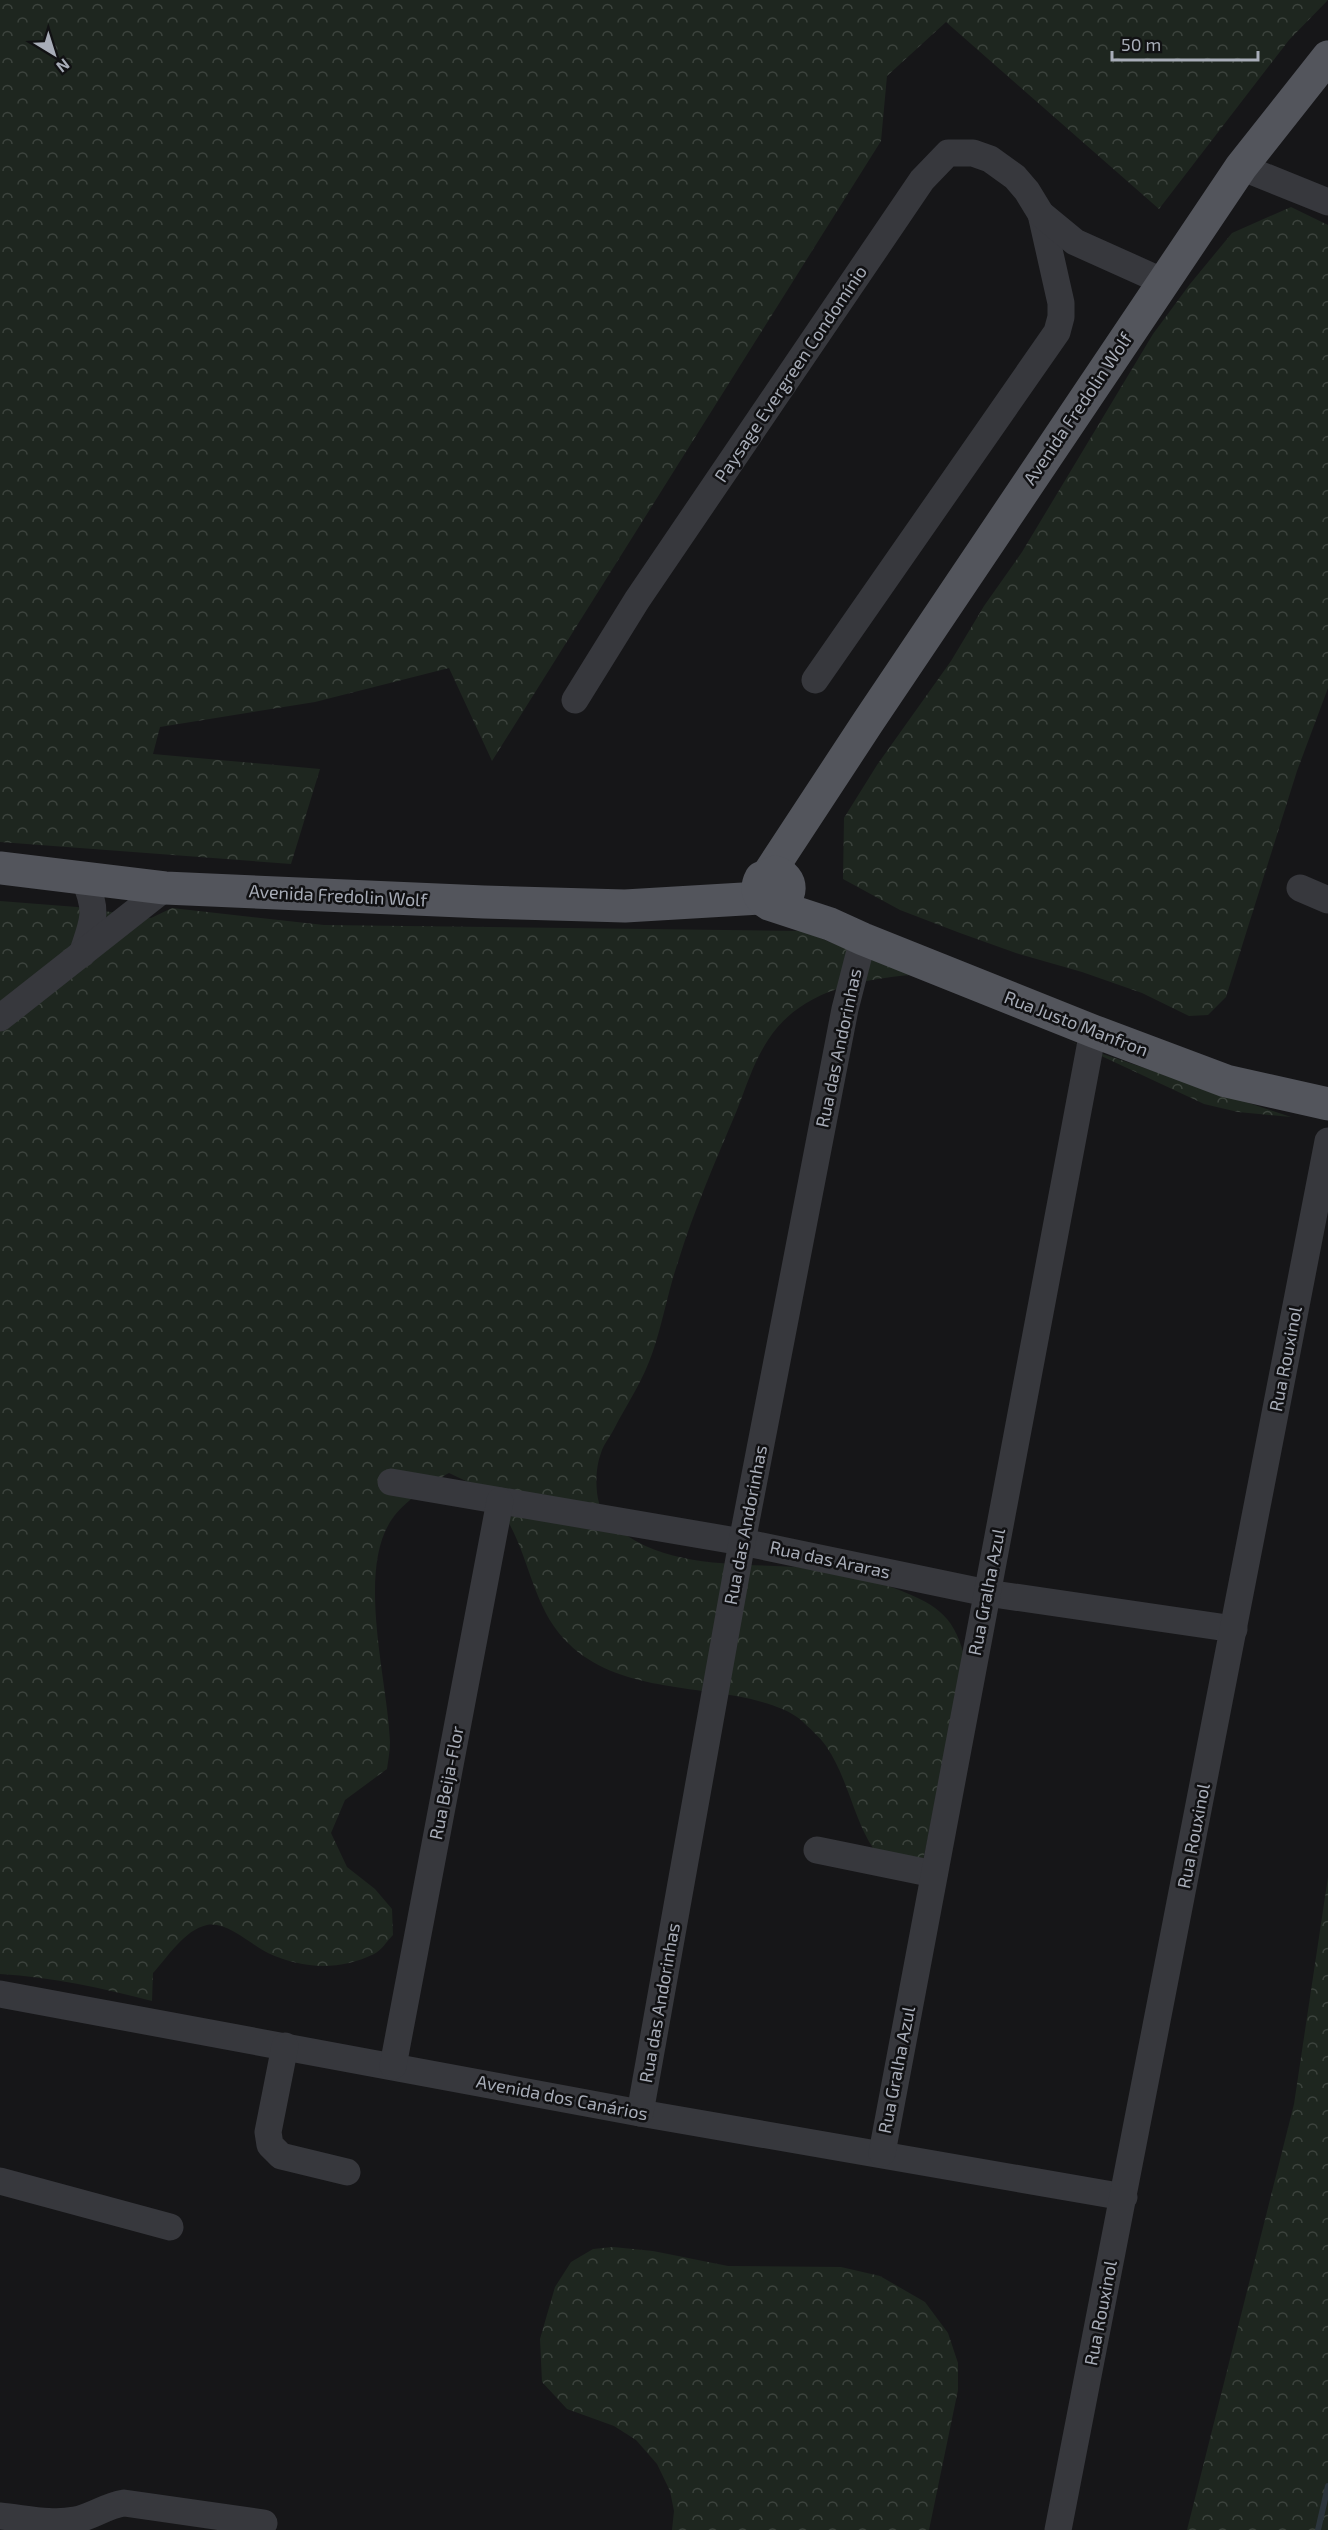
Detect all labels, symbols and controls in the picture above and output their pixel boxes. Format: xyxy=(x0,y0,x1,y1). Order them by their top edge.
north arrow xyxy=(24,24,84,84)
scale bar xyxy=(1112,24,1258,62)
text: 50 m xyxy=(1121,33,1161,55)
text: N xyxy=(53,55,74,77)
street label: Paysage Evergreen Condomínio xyxy=(709,261,871,486)
street label: Avenida Fredolin Wolf xyxy=(1018,327,1137,489)
street label: Avenida Fredolin Wolf xyxy=(248,879,429,911)
street label: Rua das Andorinhas xyxy=(810,966,866,1129)
street label: Rua Justo Manfron xyxy=(1001,986,1151,1061)
street label: Rua Rouxinol xyxy=(1264,1304,1306,1413)
street label: Rua das Andorinhas xyxy=(719,1443,771,1606)
street label: Rua Gralha Azul xyxy=(963,1526,1009,1657)
street label: Rua das Araras xyxy=(768,1536,893,1583)
street label: Rua Beija-Flor xyxy=(424,1724,468,1842)
street label: Rua Rouxinol xyxy=(1172,1781,1214,1890)
street label: Rua das Andorinhas xyxy=(634,1921,684,2085)
street label: Rua Gralha Azul xyxy=(873,2004,919,2135)
street label: Avenida dos Canários xyxy=(475,2070,650,2124)
street label: Rua Rouxinol xyxy=(1079,2258,1121,2367)

